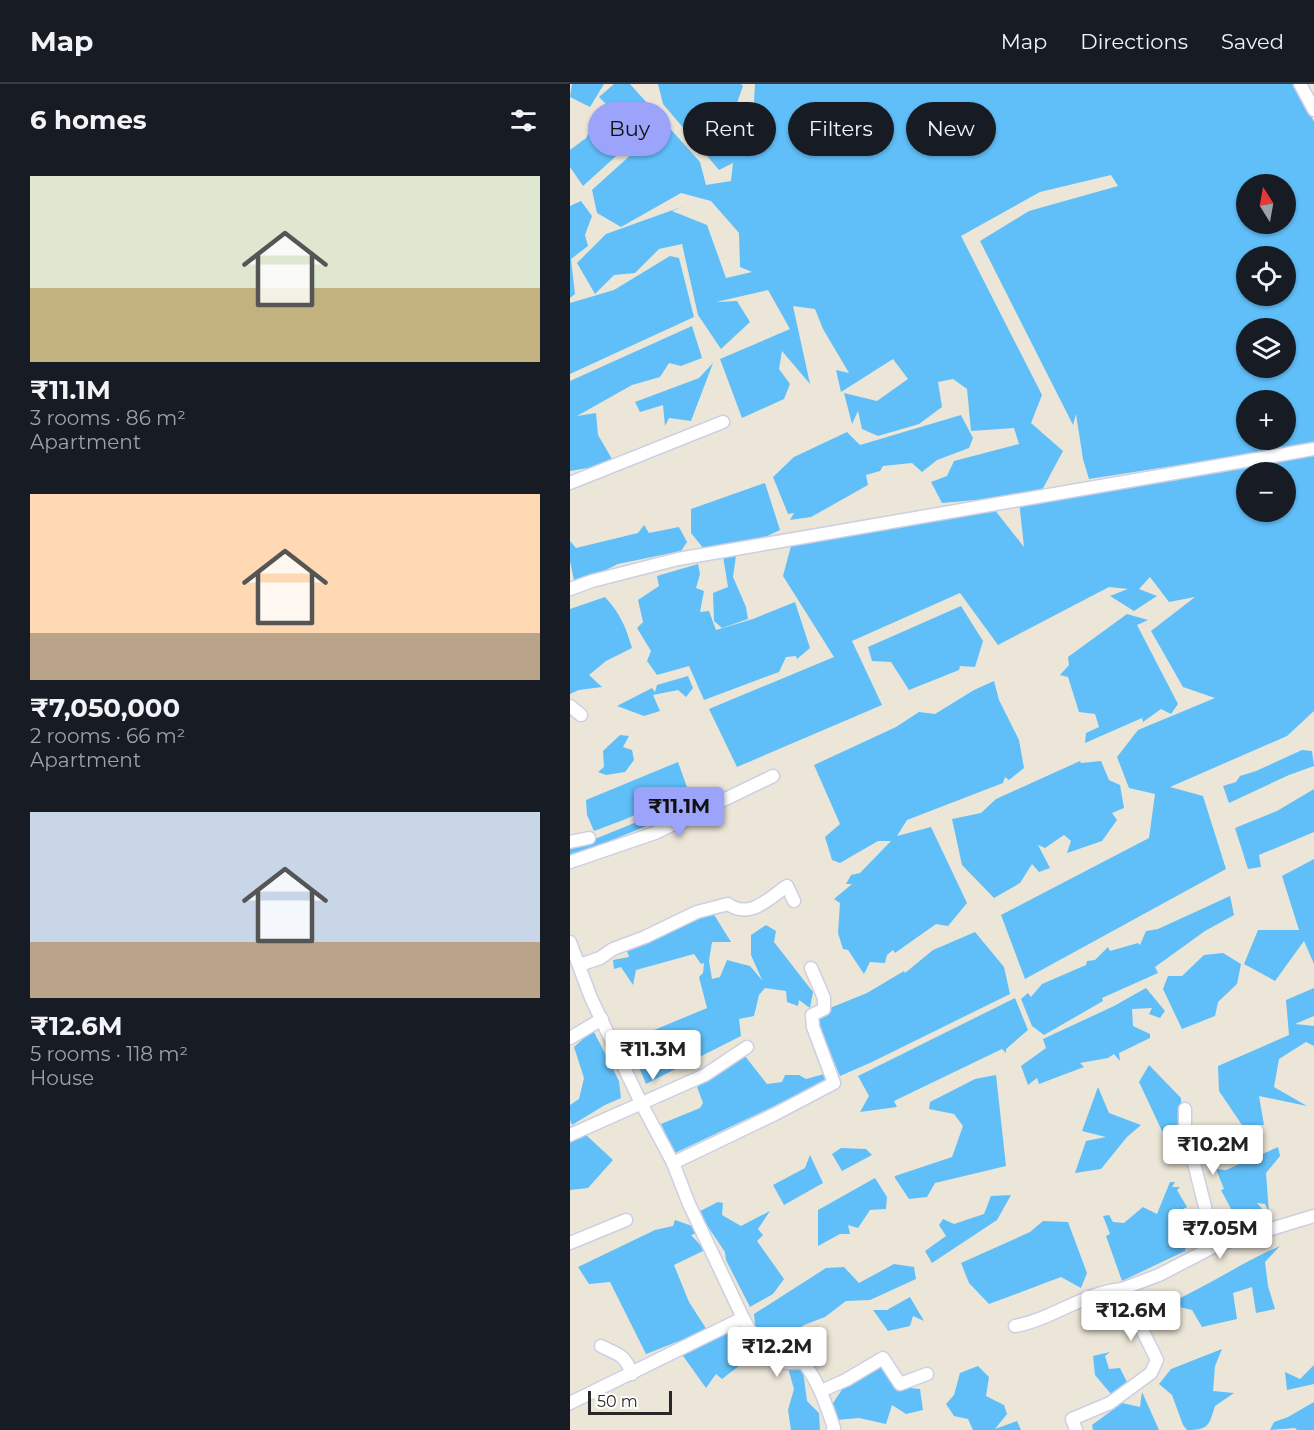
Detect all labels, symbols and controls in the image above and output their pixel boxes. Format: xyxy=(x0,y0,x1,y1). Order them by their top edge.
text: Map xyxy=(30,24,93,58)
text: Map xyxy=(1001,29,1047,54)
text: Directions xyxy=(1080,29,1188,54)
text: Saved xyxy=(1221,29,1284,54)
chip: Buy xyxy=(588,102,671,156)
chip: Rent xyxy=(683,102,776,156)
chip: Filters xyxy=(788,102,894,156)
chip: New xyxy=(906,102,996,156)
text: 6 homes xyxy=(30,104,147,136)
icon: filters xyxy=(507,104,540,137)
north arrow xyxy=(1236,174,1296,234)
map controls xyxy=(1236,174,1296,522)
icon: home xyxy=(231,215,339,323)
button: locate xyxy=(1236,246,1296,306)
button: layers xyxy=(1236,318,1296,378)
text: ₹11.1M xyxy=(30,374,111,406)
button: + xyxy=(1236,390,1296,450)
text: 3 rooms · 86 m² xyxy=(30,406,186,430)
text: Apartment xyxy=(30,430,141,454)
button: − xyxy=(1236,462,1296,522)
icon: home xyxy=(231,533,339,641)
text: ₹7,050,000 xyxy=(30,692,180,724)
text: 2 rooms · 66 m² xyxy=(30,724,185,748)
text: Apartment xyxy=(30,748,141,772)
pin: ₹11.1M xyxy=(630,787,728,838)
text: ₹11.1M xyxy=(648,794,710,818)
icon: home xyxy=(231,851,339,959)
text: ₹12.6M xyxy=(30,1010,123,1042)
pin: ₹11.3M xyxy=(604,1030,702,1081)
text: ₹11.3M xyxy=(620,1037,686,1061)
text: 5 rooms · 118 m² xyxy=(30,1042,188,1066)
text: House xyxy=(30,1066,94,1090)
pin: ₹10.2M xyxy=(1164,1125,1262,1176)
text: ₹10.2M xyxy=(1177,1132,1249,1156)
pin: ₹7.05M xyxy=(1171,1209,1269,1260)
text: ₹7.05M xyxy=(1182,1216,1258,1240)
pin: ₹12.6M xyxy=(1082,1291,1180,1342)
text: ₹12.6M xyxy=(1095,1298,1167,1322)
pin: ₹12.2M xyxy=(728,1327,826,1378)
text: ₹12.2M xyxy=(742,1334,812,1358)
scale bar xyxy=(588,1388,672,1416)
text: 50 m xyxy=(597,1392,638,1411)

